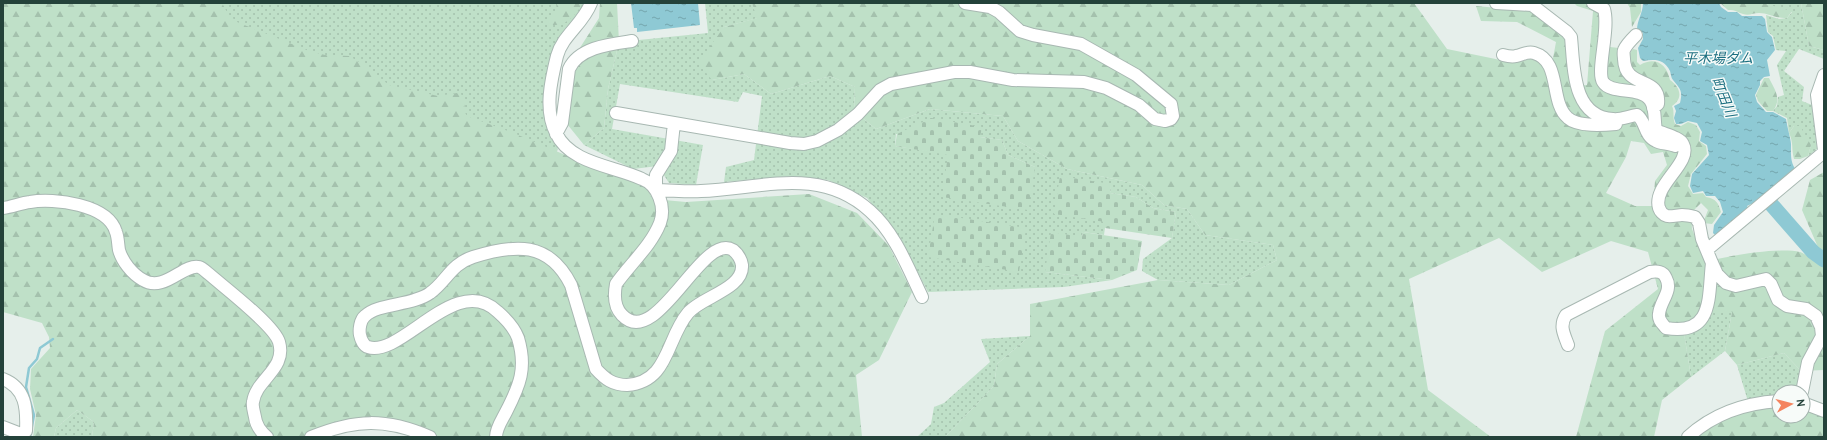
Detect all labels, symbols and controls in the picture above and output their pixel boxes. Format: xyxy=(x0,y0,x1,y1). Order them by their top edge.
water label: 平木場ダム xyxy=(1683,49,1753,67)
water label: 町田川 xyxy=(1708,74,1741,122)
north arrow xyxy=(1771,384,1811,424)
text: N xyxy=(1794,398,1808,407)

